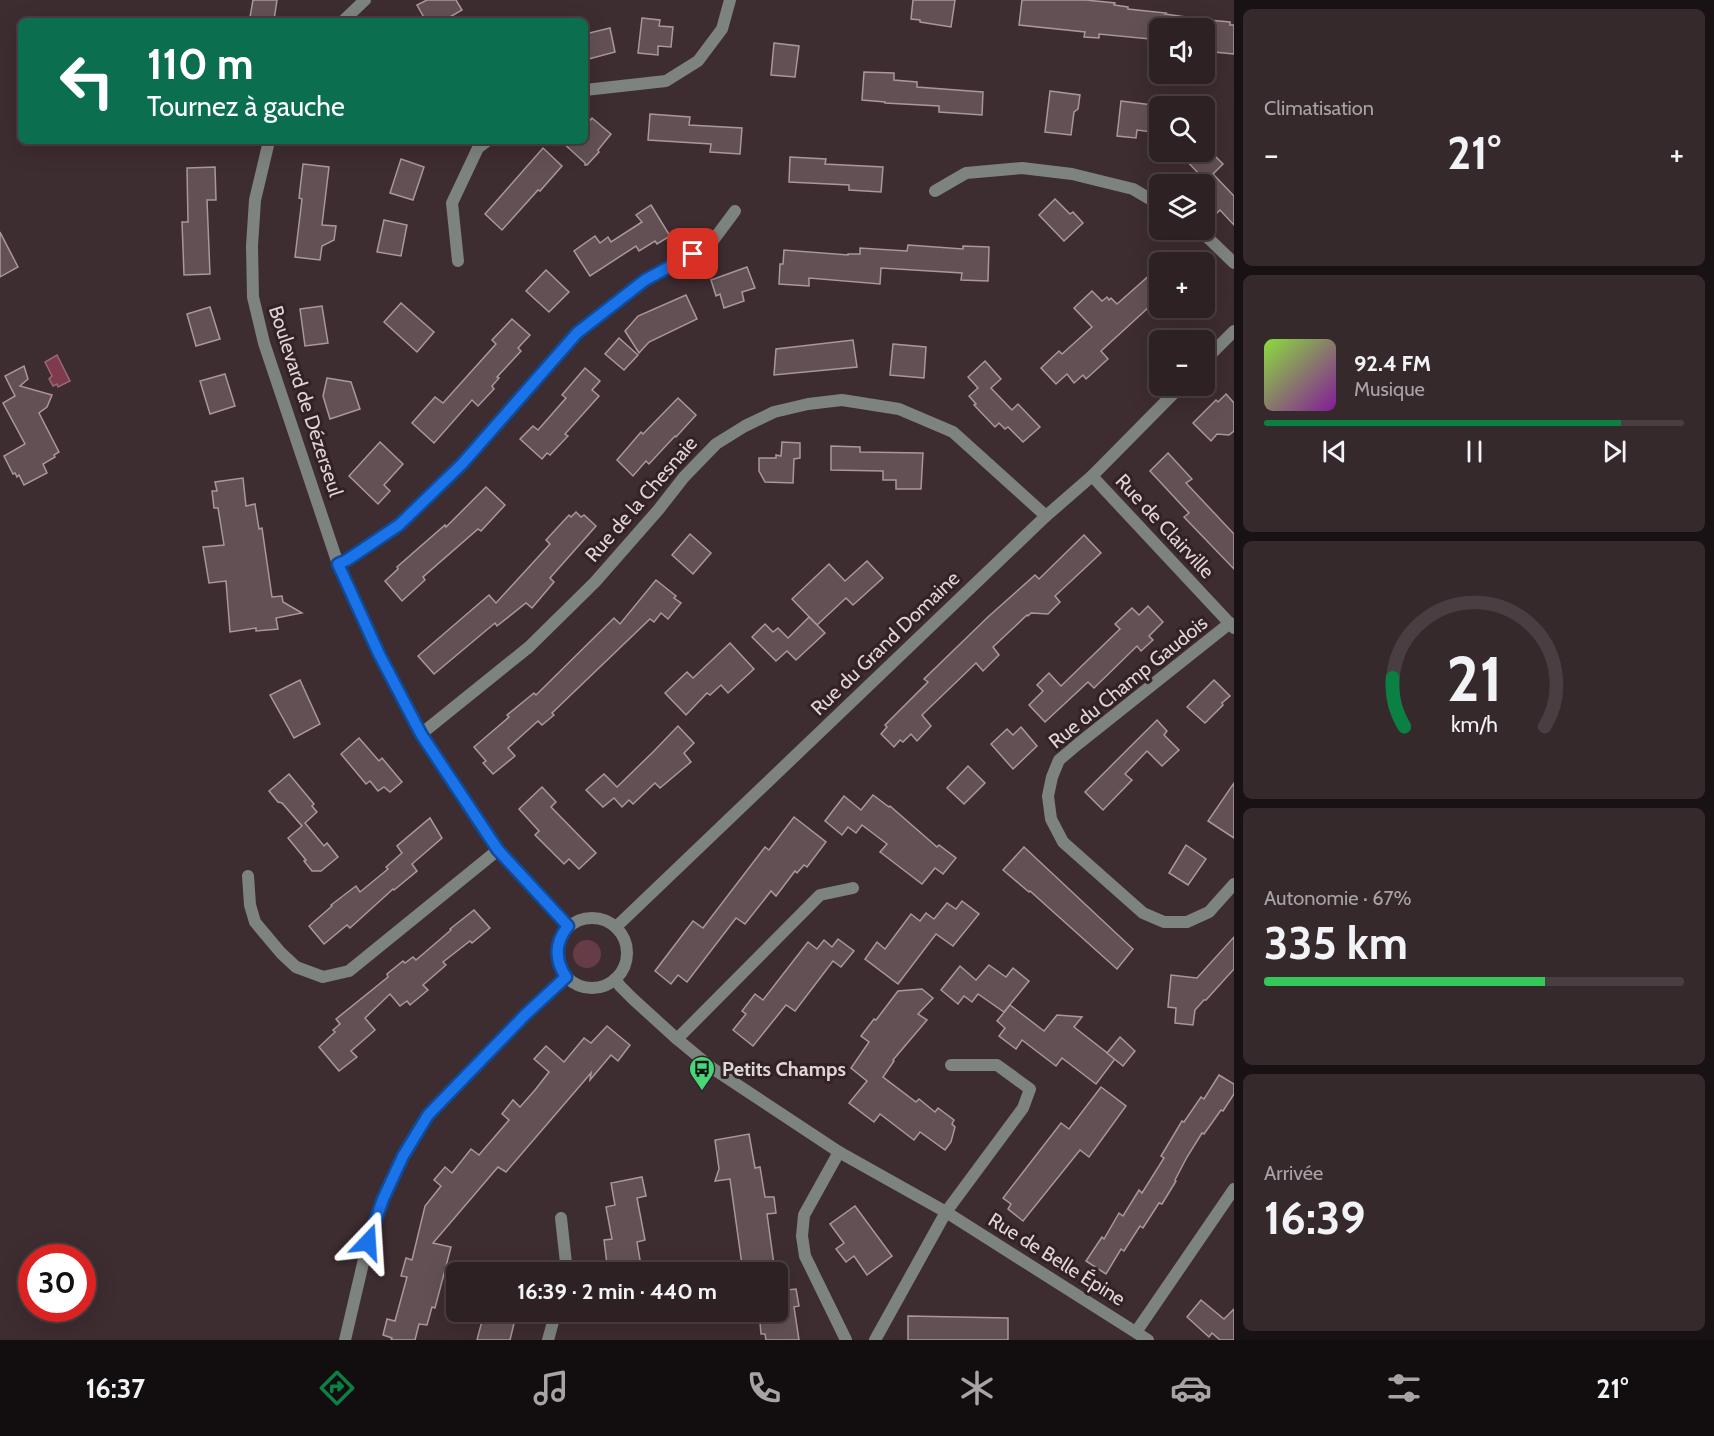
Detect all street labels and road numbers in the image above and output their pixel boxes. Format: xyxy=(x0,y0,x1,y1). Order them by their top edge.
street label: Boulevard de Dézerseul xyxy=(264,303,348,500)
street label: Rue de la Chesnaie xyxy=(580,431,702,567)
street label: Rue de Clairville xyxy=(1111,469,1219,583)
street label: Rue du Grand Domaine xyxy=(806,566,964,720)
street label: Rue du Champ Gaudois xyxy=(1044,611,1212,753)
street label: Rue de Belle Épine xyxy=(984,1207,1130,1311)

